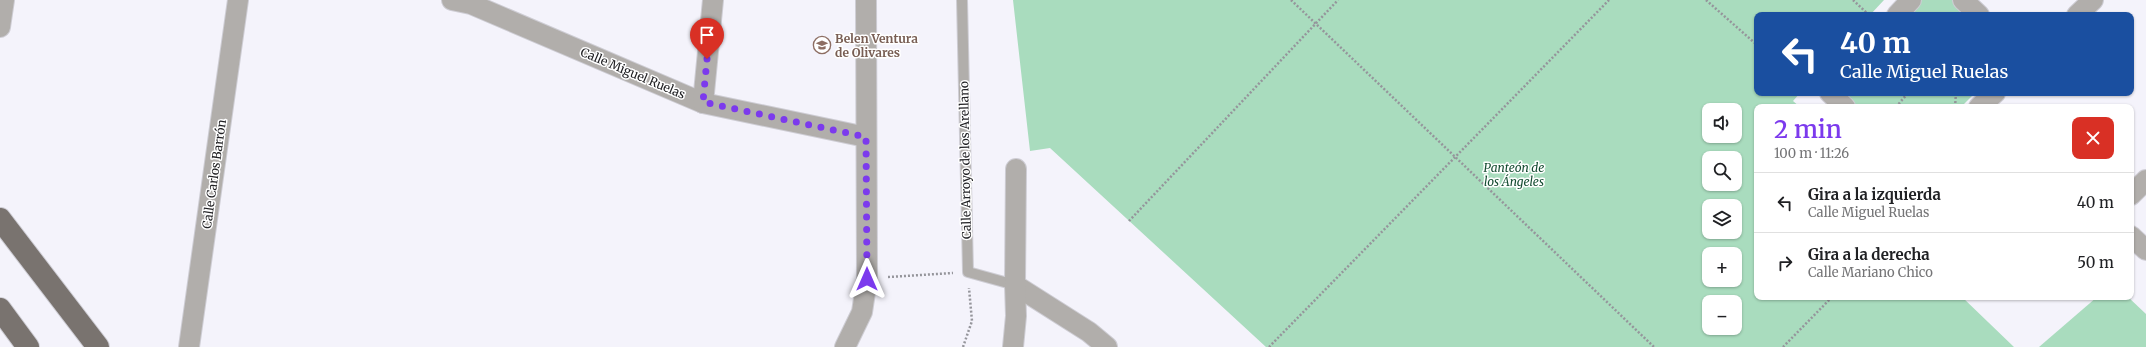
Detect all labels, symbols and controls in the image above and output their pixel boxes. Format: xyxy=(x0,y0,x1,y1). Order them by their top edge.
pin xyxy=(690,18,724,59)
icon: arrive xyxy=(696,24,718,46)
text: 40 m xyxy=(1840,25,1911,61)
icon: left xyxy=(1774,28,1826,80)
place label: Belen Ventura de Olivares xyxy=(835,31,918,60)
school or university icon: Belen Ventura de Olivares xyxy=(812,35,832,55)
street label: Calle Miguel Ruelas xyxy=(578,44,688,102)
text: Calle Miguel Ruelas xyxy=(1840,60,2008,83)
street label: Calle Arroyo de los Arellano xyxy=(956,81,974,239)
map controls xyxy=(1702,103,1742,335)
button: sound xyxy=(1702,103,1742,143)
text: 2 min xyxy=(1774,114,1842,145)
button: close xyxy=(2072,117,2114,159)
street label: Calle Carlos Barrón xyxy=(199,118,229,230)
text: 100 m · 11:26 xyxy=(1774,145,1849,162)
button: search xyxy=(1702,151,1742,191)
park label: Panteón de los Ángeles xyxy=(1484,160,1544,189)
text: Gira a la izquierda xyxy=(1808,185,1941,204)
icon: left xyxy=(1774,192,1796,214)
text: 40 m xyxy=(2077,193,2114,212)
button: layers xyxy=(1702,199,1742,239)
text: Calle Miguel Ruelas xyxy=(1808,204,1930,221)
text: Gira a la derecha xyxy=(1808,245,1930,264)
button: + xyxy=(1702,247,1742,287)
icon: right xyxy=(1774,252,1796,274)
text: 50 m xyxy=(2077,253,2114,272)
position arrow xyxy=(846,258,888,300)
text: Calle Mariano Chico xyxy=(1808,264,1933,281)
button: − xyxy=(1702,295,1742,335)

